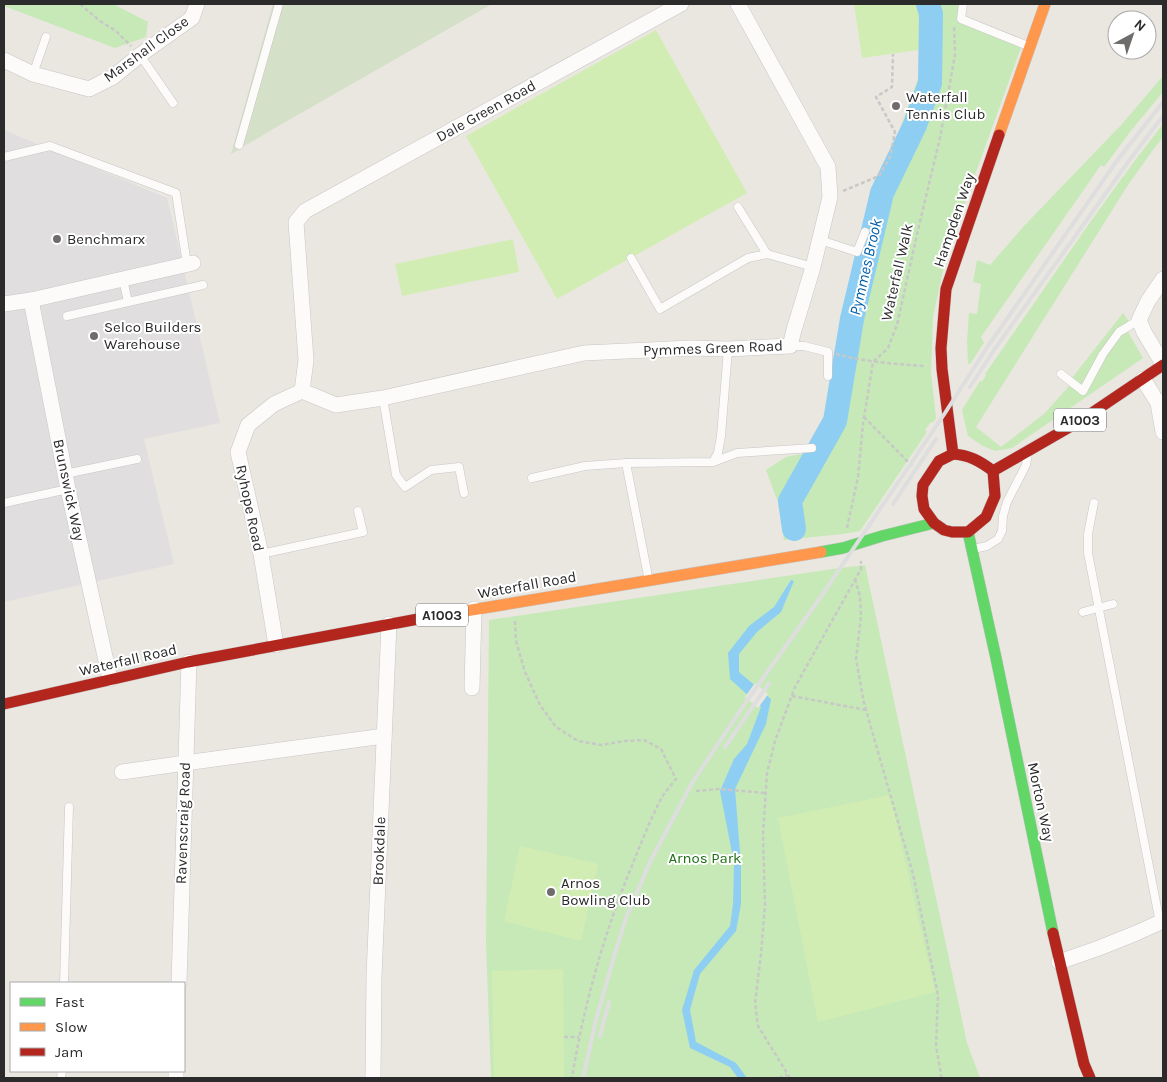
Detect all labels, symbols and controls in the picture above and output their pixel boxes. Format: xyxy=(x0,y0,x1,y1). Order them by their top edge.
north arrow xyxy=(1107,10,1157,60)
street label: Marshall Close xyxy=(100,12,192,86)
text: N xyxy=(1131,16,1149,35)
street label: Dale Green Road xyxy=(433,76,539,146)
place label: Waterfall Tennis Club xyxy=(906,88,985,123)
marker: Waterfall Tennis Club xyxy=(890,100,902,112)
street label: Hampden Way xyxy=(929,171,979,269)
water label: Pymmes Brook xyxy=(845,216,886,317)
street label: Waterfall Walk xyxy=(877,222,917,322)
place label: Benchmarx xyxy=(67,230,146,248)
marker: Benchmarx xyxy=(51,233,63,245)
place label: Selco Builders Warehouse xyxy=(104,318,201,353)
marker: Selco Builders Warehouse xyxy=(88,330,100,342)
street label: Pymmes Green Road xyxy=(643,337,783,359)
road number: A1003 xyxy=(1054,408,1106,432)
street label: Brunswick Way xyxy=(49,437,89,543)
street label: Ryhope Road xyxy=(232,463,268,553)
street label: Waterfall Road xyxy=(476,567,578,603)
road number: A1003 xyxy=(416,604,468,626)
street label: Waterfall Road xyxy=(77,640,179,680)
street label: Morton Way xyxy=(1024,761,1058,843)
street label: Ravenscraig Road xyxy=(172,762,194,884)
street label: Brookdale xyxy=(369,816,389,886)
park label: Arnos Park xyxy=(668,849,742,867)
place label: Arnos Bowling Club xyxy=(561,874,651,909)
marker: Arnos Bowling Club xyxy=(545,886,557,898)
legend xyxy=(10,982,185,1072)
text: Fast xyxy=(55,993,85,1011)
text: Slow xyxy=(55,1018,87,1036)
text: Jam xyxy=(55,1043,83,1061)

